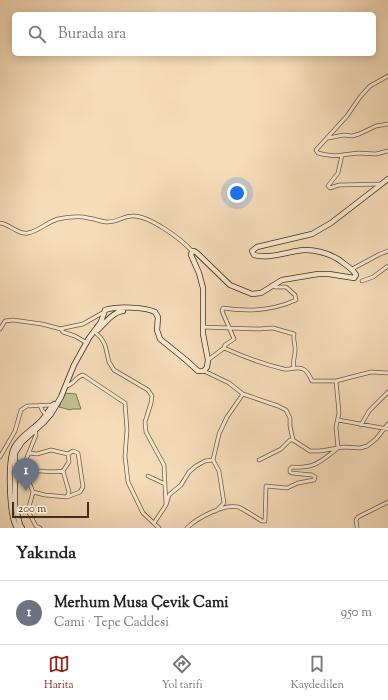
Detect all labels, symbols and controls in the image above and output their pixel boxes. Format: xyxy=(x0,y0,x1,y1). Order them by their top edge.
search box xyxy=(12,12,376,56)
icon: search xyxy=(26,23,48,45)
text: Burada ara xyxy=(58,24,126,45)
your location xyxy=(227,183,247,203)
pin: 1 xyxy=(13,458,39,491)
scale bar xyxy=(12,500,89,519)
text: 200 m xyxy=(18,501,46,517)
text: Yakında xyxy=(16,542,76,566)
text: Merhum Musa Çevik Cami xyxy=(54,593,229,614)
text: 1 xyxy=(27,604,31,622)
text: 950 m xyxy=(341,604,372,622)
text: Cami · Tepe Caddesi xyxy=(54,614,169,632)
tab: Harita xyxy=(44,653,74,693)
tab: Yol tarifi xyxy=(162,653,203,693)
tab: Kaydedilen xyxy=(291,653,344,693)

